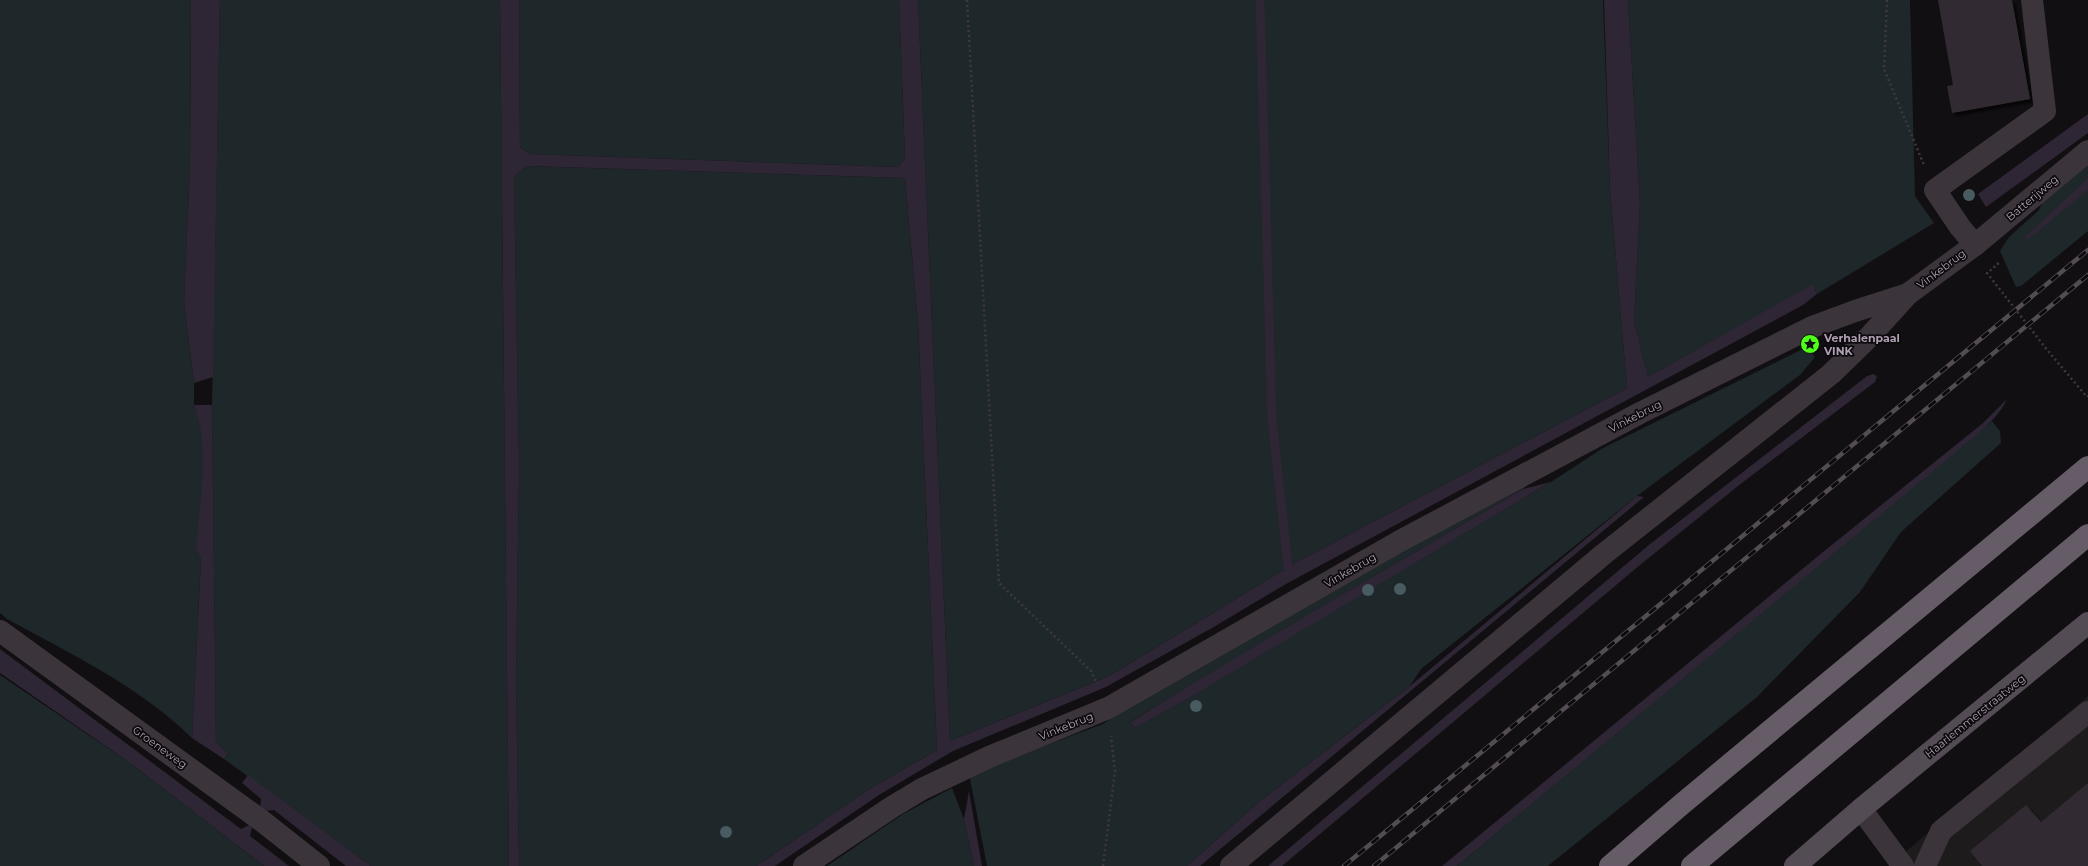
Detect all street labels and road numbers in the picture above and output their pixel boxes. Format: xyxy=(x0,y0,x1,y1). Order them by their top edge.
street label: Batterijweg xyxy=(2003,172,2061,224)
street label: Vinkebrug xyxy=(1914,246,1968,292)
street label: Vinkebrug xyxy=(1606,397,1664,435)
street label: Vinkebrug xyxy=(1322,550,1378,590)
street label: Haarlemmerstraatweg xyxy=(1922,671,2028,761)
street label: Vinkebrug xyxy=(1037,709,1095,743)
street label: Groeneweg xyxy=(130,723,190,771)

